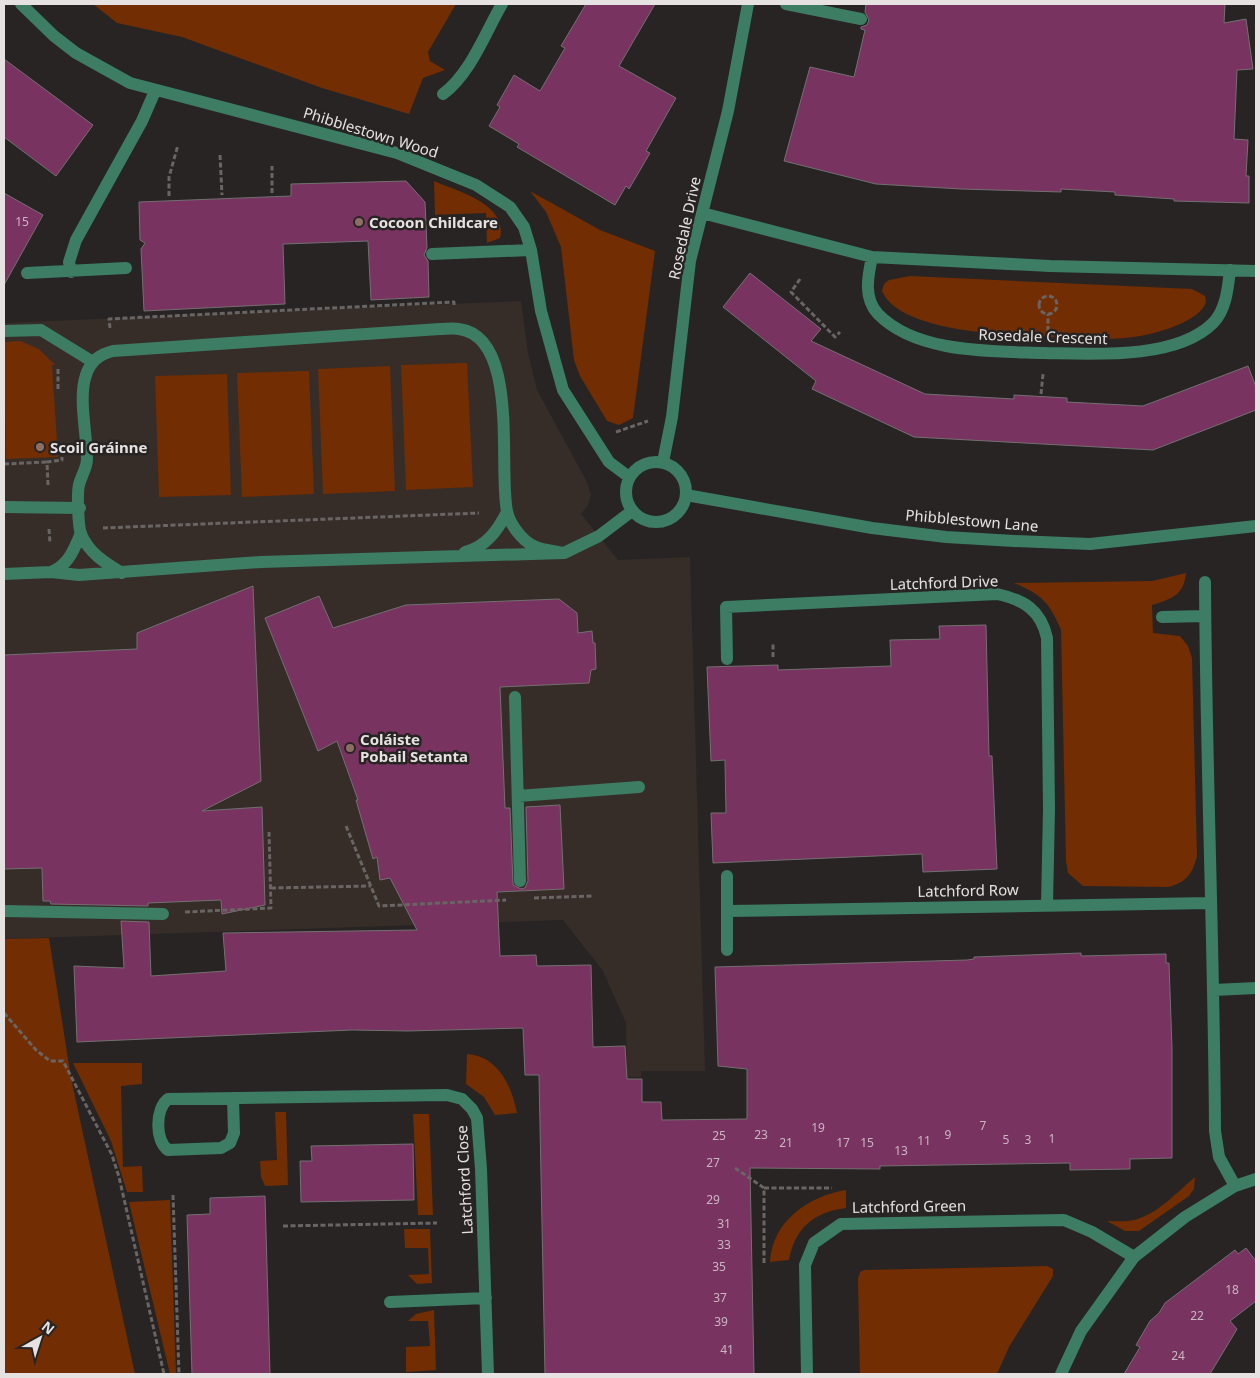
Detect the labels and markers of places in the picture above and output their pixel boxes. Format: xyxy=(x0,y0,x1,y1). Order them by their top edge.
place label: Cocoon Childcare xyxy=(369,212,498,232)
marker: Cocoon Childcare xyxy=(353,216,365,228)
place label: Scoil Gráinne xyxy=(50,437,147,457)
marker: Scoil Gráinne xyxy=(34,441,46,453)
place label: Coláiste Pobail Setanta xyxy=(360,729,468,766)
marker: Coláiste Pobail Setanta xyxy=(344,742,356,754)

